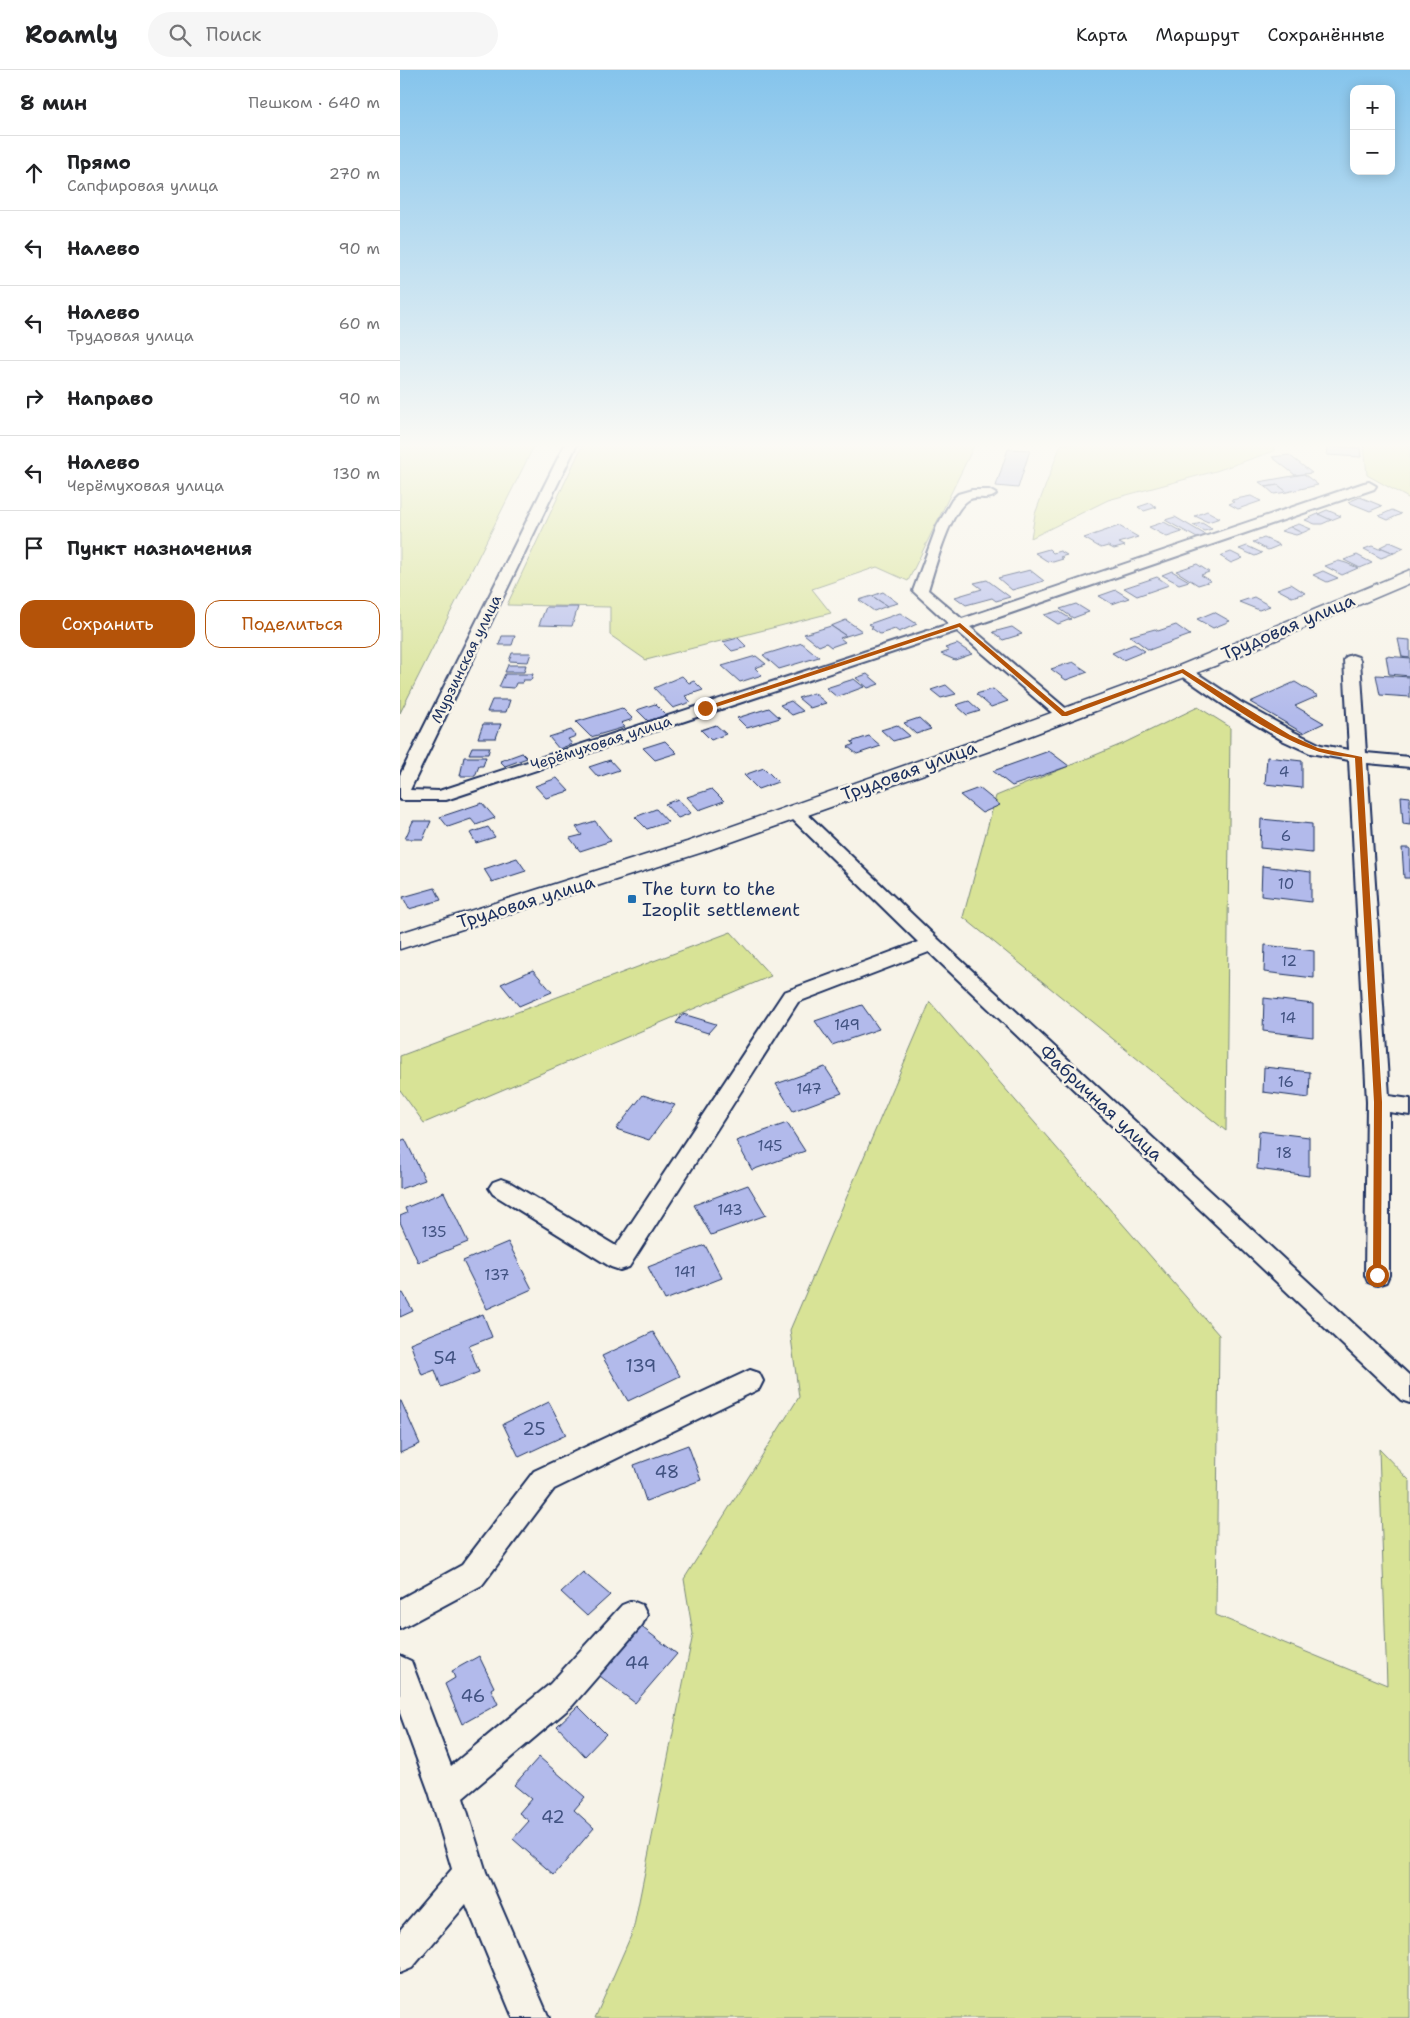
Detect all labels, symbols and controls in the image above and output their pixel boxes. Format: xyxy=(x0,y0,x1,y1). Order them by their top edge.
search box xyxy=(148,12,498,57)
text: Roamly xyxy=(25,19,118,51)
icon: search xyxy=(166,21,194,49)
text: Поиск xyxy=(206,22,261,47)
text: Карта xyxy=(1076,23,1127,47)
text: Маршрут xyxy=(1155,23,1239,47)
text: Сохранённые xyxy=(1267,23,1385,47)
map controls xyxy=(1350,85,1395,175)
button: + xyxy=(1350,85,1395,130)
text: 8 мин xyxy=(20,89,87,117)
text: Пешком · 640 m xyxy=(249,92,380,113)
button: − xyxy=(1350,130,1395,175)
text: Прямо xyxy=(67,150,131,175)
icon: ahead xyxy=(20,159,48,187)
text: 270 m xyxy=(329,163,380,184)
text: Сапфировая улица xyxy=(67,175,218,196)
icon: left xyxy=(20,234,48,262)
text: Налево xyxy=(67,236,140,261)
text: 90 m xyxy=(339,238,380,259)
text: Налево xyxy=(67,300,140,325)
icon: left xyxy=(20,309,48,337)
text: 60 m xyxy=(339,313,380,334)
text: Трудовая улица xyxy=(67,325,194,346)
icon: right xyxy=(20,384,48,412)
text: Направо xyxy=(67,386,153,411)
text: 90 m xyxy=(339,388,380,409)
text: Налево xyxy=(67,450,140,475)
icon: left xyxy=(20,459,48,487)
text: 130 m xyxy=(333,463,380,484)
text: Черёмуховая улица xyxy=(67,475,224,496)
icon: arrive xyxy=(20,534,48,562)
text: Пункт назначения xyxy=(67,536,252,561)
street label: Трудовая улица xyxy=(1218,588,1358,666)
street label: Мурзинская улица xyxy=(426,591,506,727)
button: Сохранить xyxy=(20,600,195,648)
button: Поделиться xyxy=(205,600,380,648)
route end xyxy=(694,697,717,720)
street label: Черёмуховая улица xyxy=(528,711,675,775)
street label: Трудовая улица xyxy=(838,735,980,807)
house number: 4 xyxy=(1279,762,1289,782)
house number: 6 xyxy=(1281,826,1291,846)
street label: Трудовая улица xyxy=(454,870,598,934)
house number: 10 xyxy=(1278,874,1294,894)
place label: The turn to the Izoplit settlement xyxy=(642,877,800,922)
marker: The turn to the Izoplit settlement xyxy=(626,893,638,905)
house number: 12 xyxy=(1281,951,1297,971)
house number: 14 xyxy=(1280,1008,1296,1028)
house number: 149 xyxy=(834,1015,860,1035)
street label: Фабричная улица xyxy=(1034,1039,1168,1167)
house number: 16 xyxy=(1278,1072,1294,1092)
house number: 147 xyxy=(796,1079,822,1099)
house number: 145 xyxy=(758,1136,782,1156)
house number: 18 xyxy=(1276,1143,1292,1163)
house number: 143 xyxy=(717,1200,743,1220)
house number: 135 xyxy=(422,1222,446,1242)
house number: 141 xyxy=(674,1262,696,1282)
route start xyxy=(1366,1264,1389,1287)
house number: 137 xyxy=(484,1265,510,1285)
house number: 54 xyxy=(433,1346,457,1370)
house number: 139 xyxy=(626,1354,656,1378)
house number: 25 xyxy=(522,1417,546,1441)
house number: 48 xyxy=(655,1460,679,1484)
house number: 44 xyxy=(625,1651,649,1675)
house number: 46 xyxy=(461,1684,485,1708)
house number: 42 xyxy=(541,1805,565,1829)

